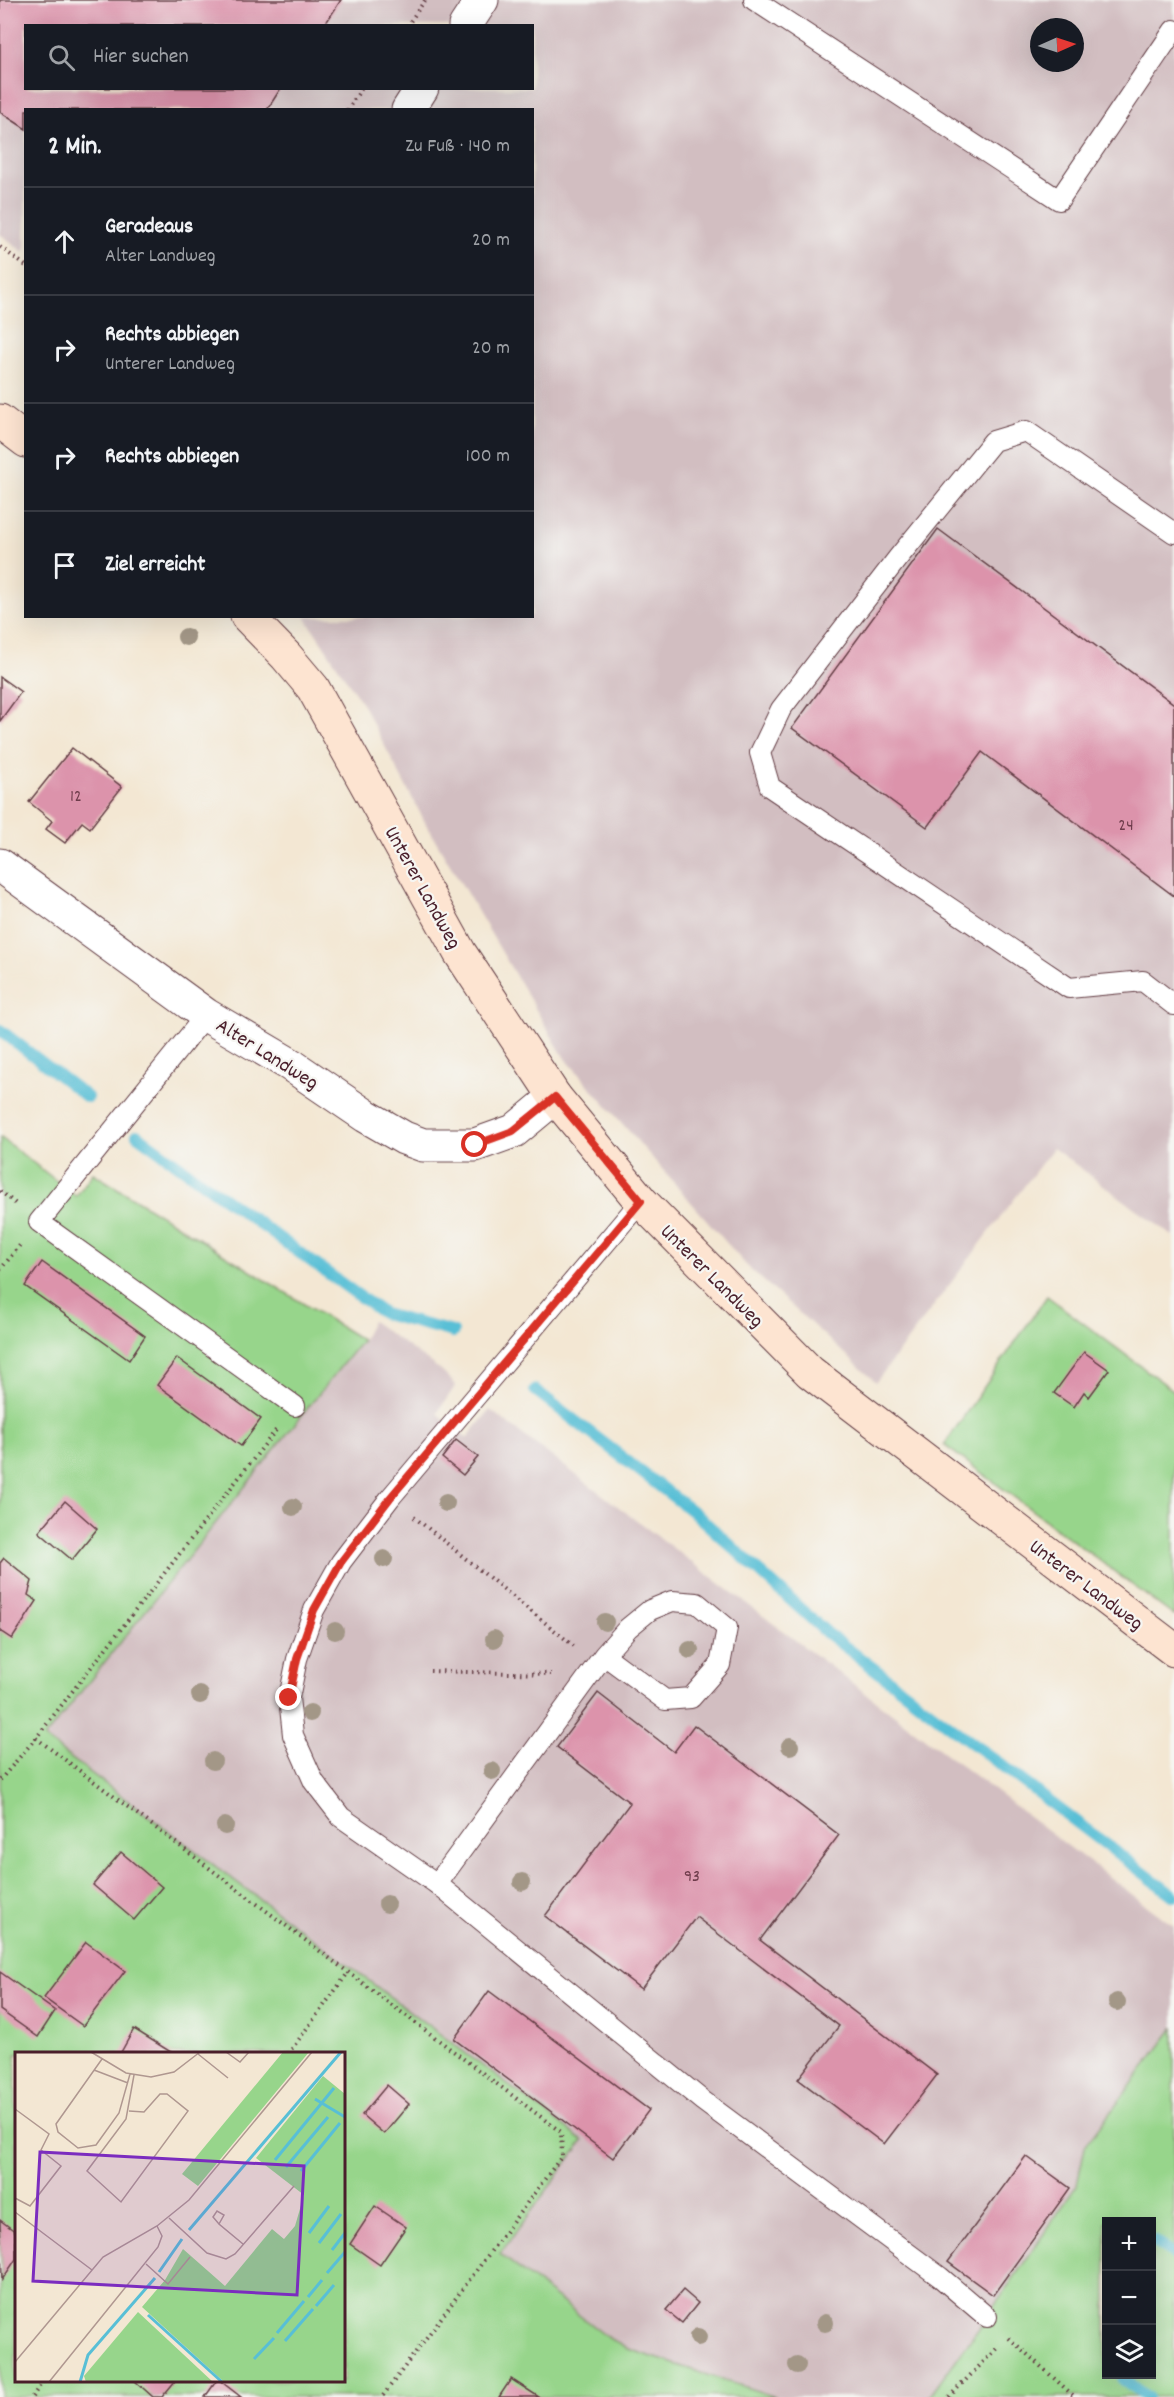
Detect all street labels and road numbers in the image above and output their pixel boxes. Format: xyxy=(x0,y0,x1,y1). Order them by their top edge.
street label: Unterer Landweg xyxy=(375,822,468,955)
street label: Alter Landweg xyxy=(209,1012,324,1099)
street label: Unterer Landweg xyxy=(652,1218,770,1336)
street label: Unterer Landweg xyxy=(1022,1533,1149,1639)

